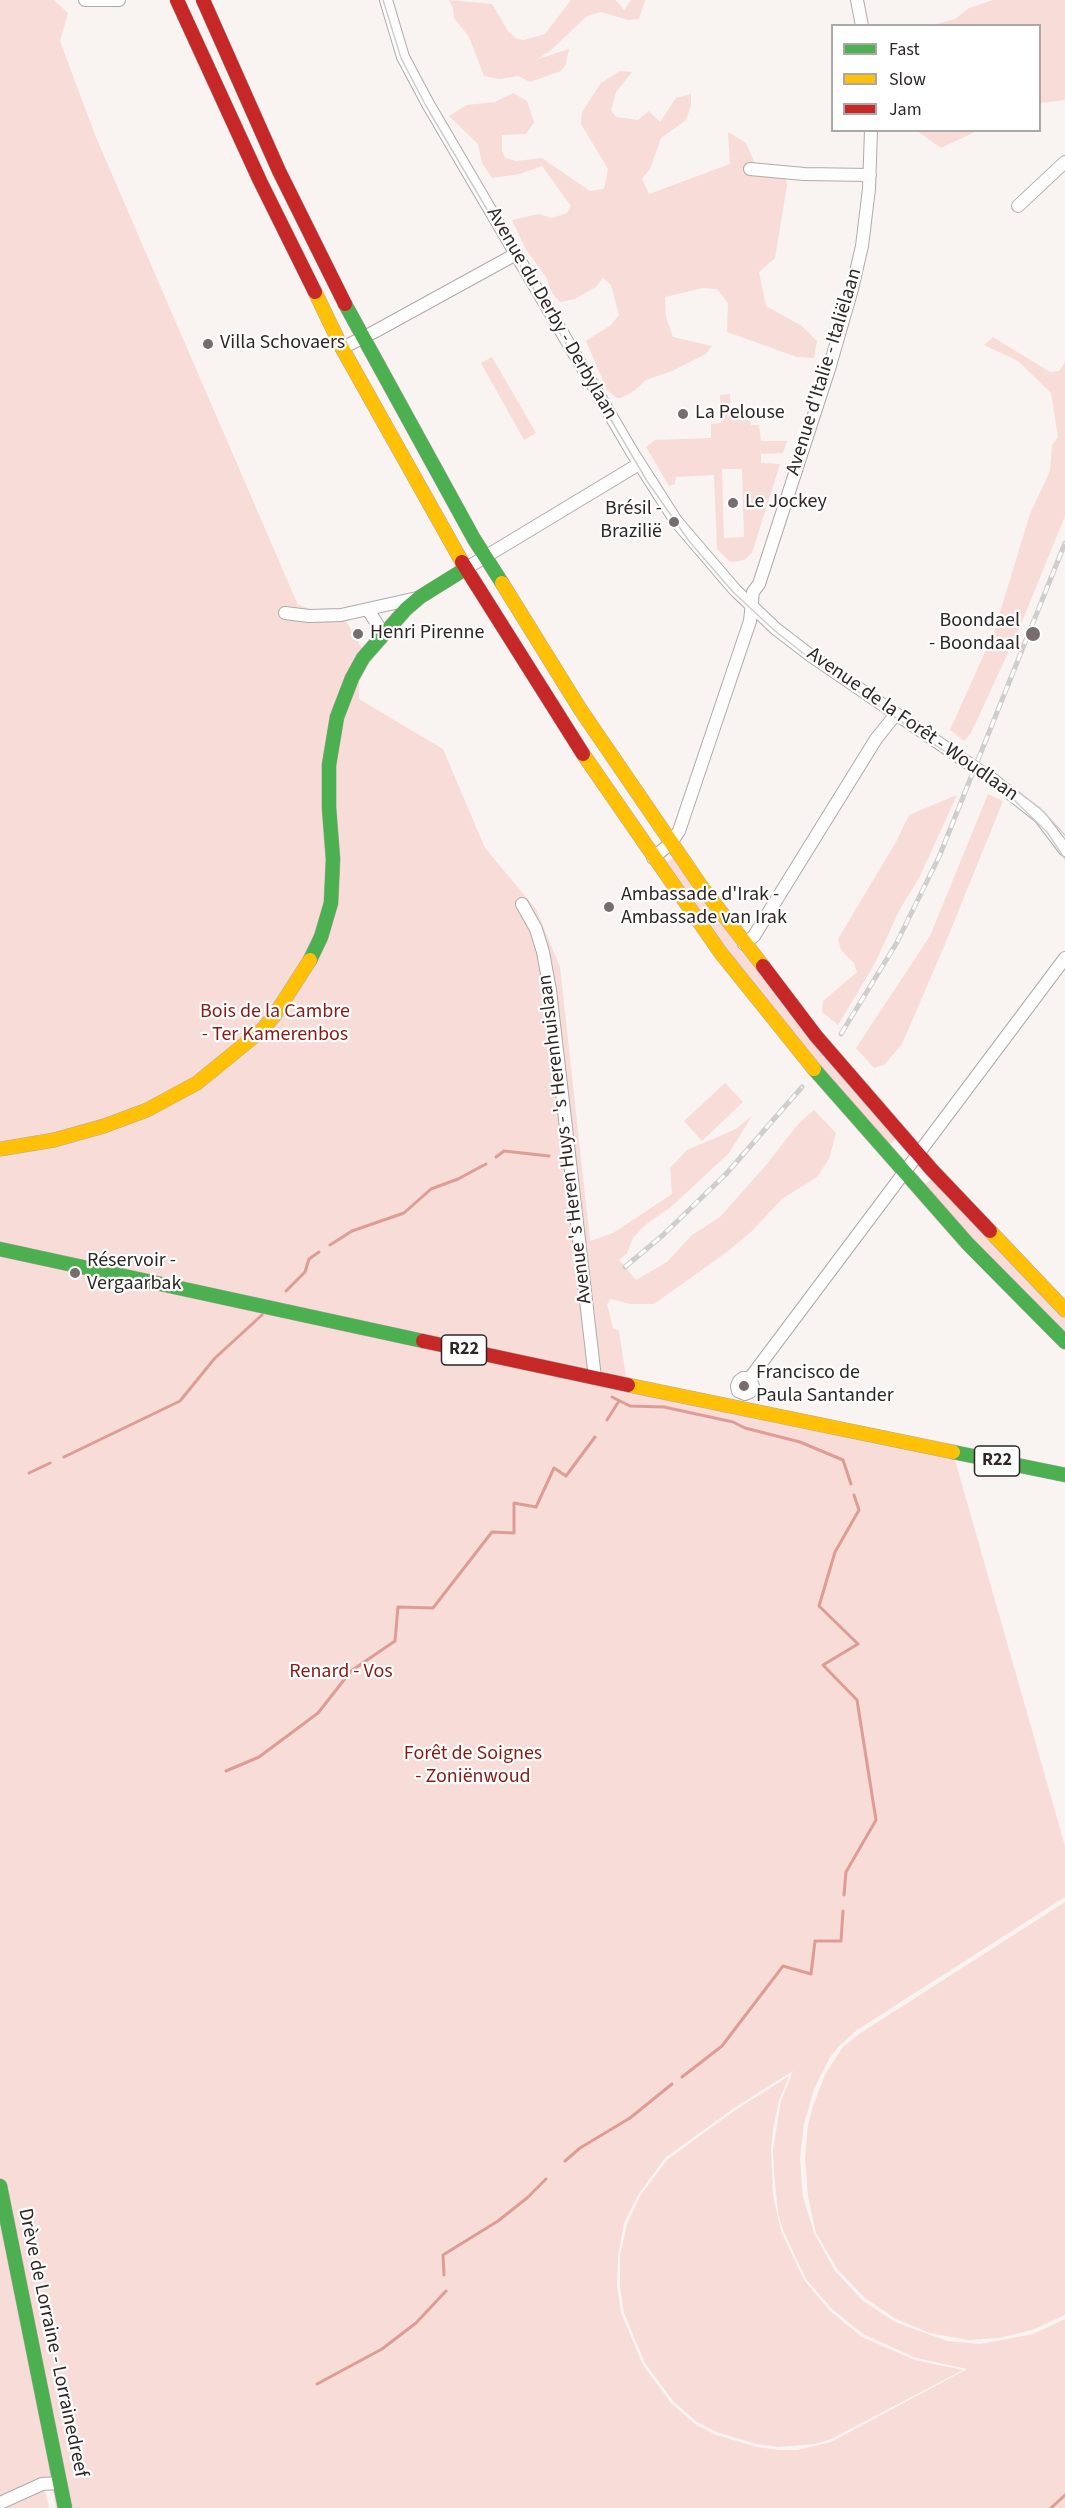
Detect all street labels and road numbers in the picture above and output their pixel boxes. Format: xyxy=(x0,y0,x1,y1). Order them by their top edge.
street label: Avenue du Derby - Derbylaan xyxy=(480,204,622,424)
street label: Avenue d'Italie - Italiëlaan xyxy=(782,266,868,478)
street label: Avenue de la Forêt - Woudlaan xyxy=(802,643,1022,807)
street label: Avenue 's Heren Huys - 's Herenhuislaan xyxy=(534,973,598,1305)
road number: R22 xyxy=(442,1335,486,1365)
road number: R22 xyxy=(974,1446,1020,1476)
street label: Drève de Lorraine - Lorrainedreef xyxy=(12,2206,92,2480)

